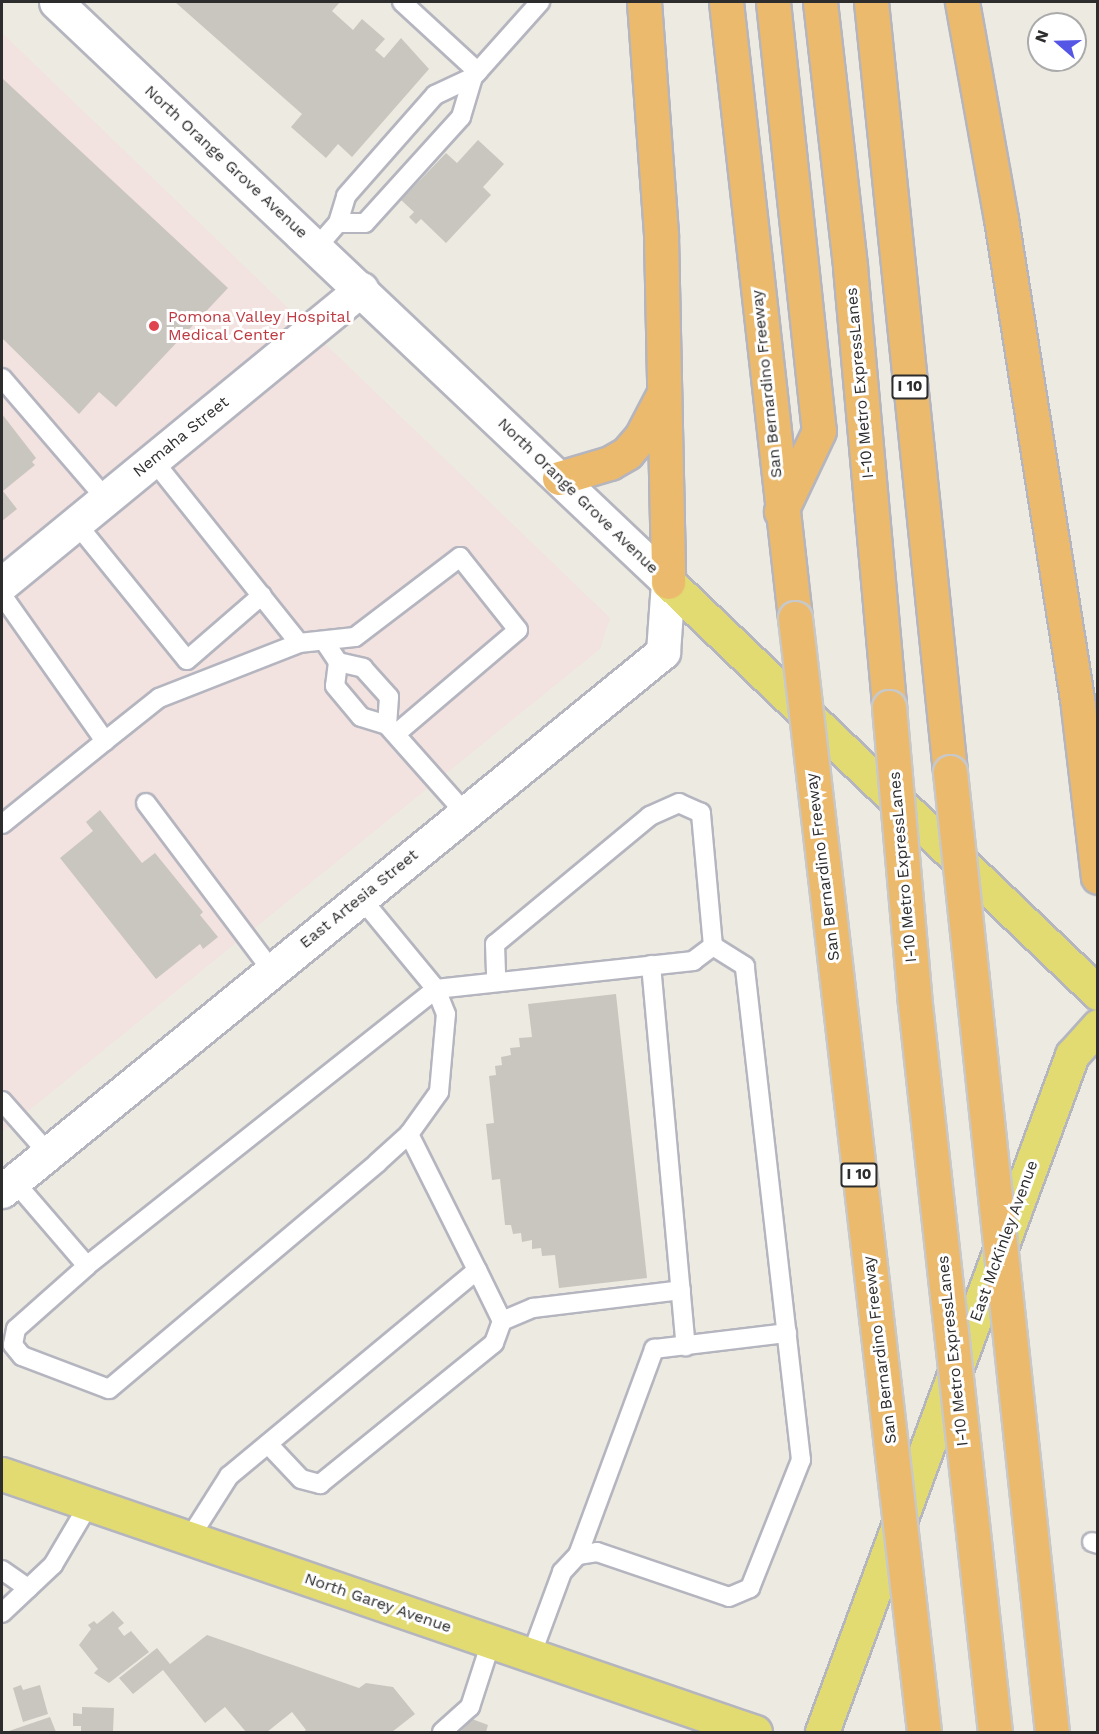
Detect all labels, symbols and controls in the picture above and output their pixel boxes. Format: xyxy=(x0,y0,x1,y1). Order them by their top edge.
north arrow xyxy=(1027,12,1087,72)
text: N xyxy=(1031,28,1052,45)
street label: North Orange Grove Avenue xyxy=(140,81,312,243)
street label: I-10 Metro ExpressLanes xyxy=(842,287,878,479)
street label: San Bernardino Freeway xyxy=(748,289,786,479)
place label: Pomona Valley Hospital Medical Center xyxy=(168,307,352,345)
marker: Pomona Valley Hospital Medical Center xyxy=(145,317,163,335)
road number: I 10 xyxy=(890,375,930,399)
street label: Nemaha Street xyxy=(129,392,233,482)
street label: North Orange Grove Avenue xyxy=(493,414,663,578)
street label: I-10 Metro ExpressLanes xyxy=(885,771,921,963)
street label: San Bernardino Freeway xyxy=(802,772,844,962)
street label: East Artesia Street xyxy=(296,845,422,953)
street label: East McKinley Avenue xyxy=(966,1157,1042,1325)
road number: I 10 xyxy=(840,1163,878,1187)
street label: San Bernardino Freeway xyxy=(859,1255,901,1445)
street label: I-10 Metro ExpressLanes xyxy=(933,1255,973,1447)
street label: North Garey Avenue xyxy=(301,1569,455,1637)

